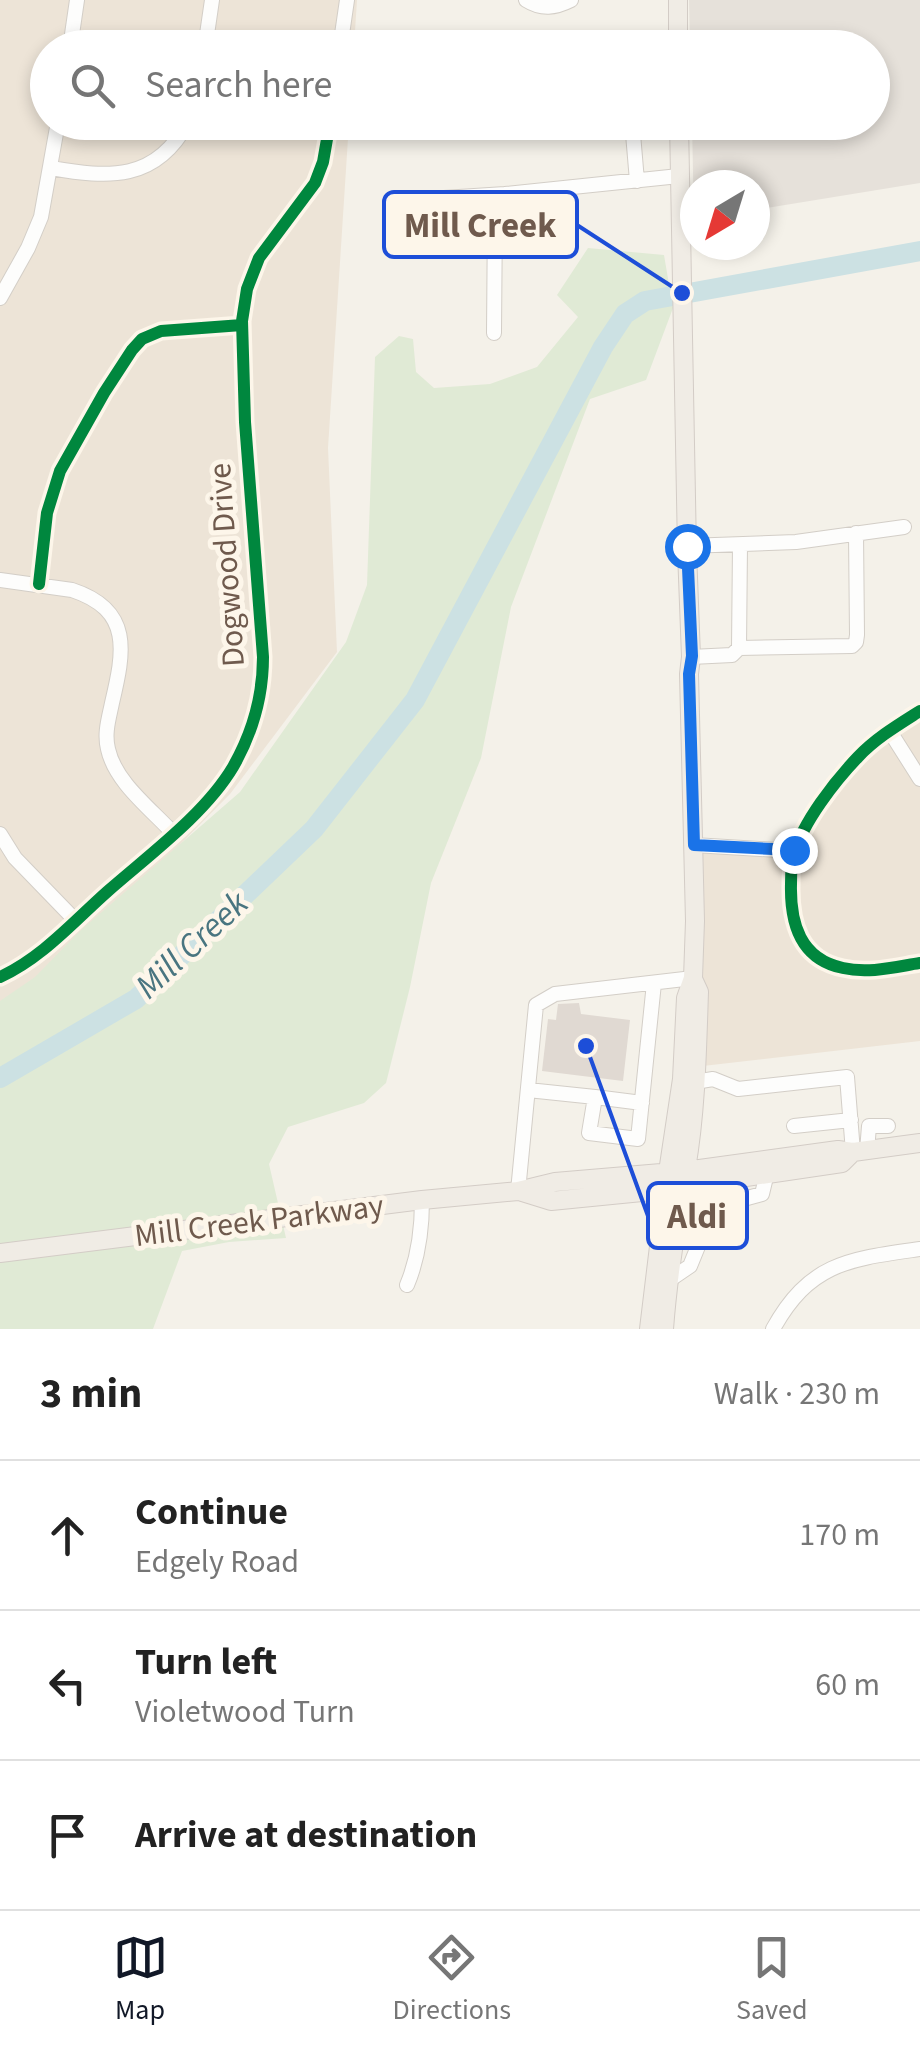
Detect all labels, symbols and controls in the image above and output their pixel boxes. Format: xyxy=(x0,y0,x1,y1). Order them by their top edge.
search box xyxy=(30,30,890,140)
icon: search xyxy=(65,58,120,113)
text: Search here xyxy=(145,58,332,112)
north arrow xyxy=(680,170,770,260)
callout: Mill Creek xyxy=(384,192,577,257)
text: Mill Creek xyxy=(404,201,556,251)
street label: Dogwood Drive xyxy=(197,462,257,668)
route start xyxy=(665,524,711,570)
route end xyxy=(772,828,818,874)
water label: Mill Creek xyxy=(124,879,261,1011)
street label: Mill Creek Parkway xyxy=(132,1183,386,1259)
callout: Aldi xyxy=(648,1183,747,1248)
text: Aldi xyxy=(666,1192,727,1242)
text: 3 min xyxy=(40,1364,142,1424)
text: Walk · 230 m xyxy=(714,1371,880,1417)
text: Continue xyxy=(135,1485,288,1539)
icon: ahead xyxy=(40,1508,95,1563)
text: 170 m xyxy=(799,1512,880,1558)
text: Edgely Road xyxy=(135,1539,299,1585)
text: Turn left xyxy=(135,1635,277,1689)
icon: left xyxy=(40,1658,95,1713)
text: 60 m xyxy=(815,1662,880,1708)
text: Violetwood Turn xyxy=(135,1689,355,1735)
icon: arrive xyxy=(40,1808,95,1863)
text: Arrive at destination xyxy=(135,1808,477,1862)
tab: Map xyxy=(113,1930,168,2030)
tab: Directions xyxy=(393,1930,511,2030)
tab: Saved xyxy=(736,1930,807,2030)

